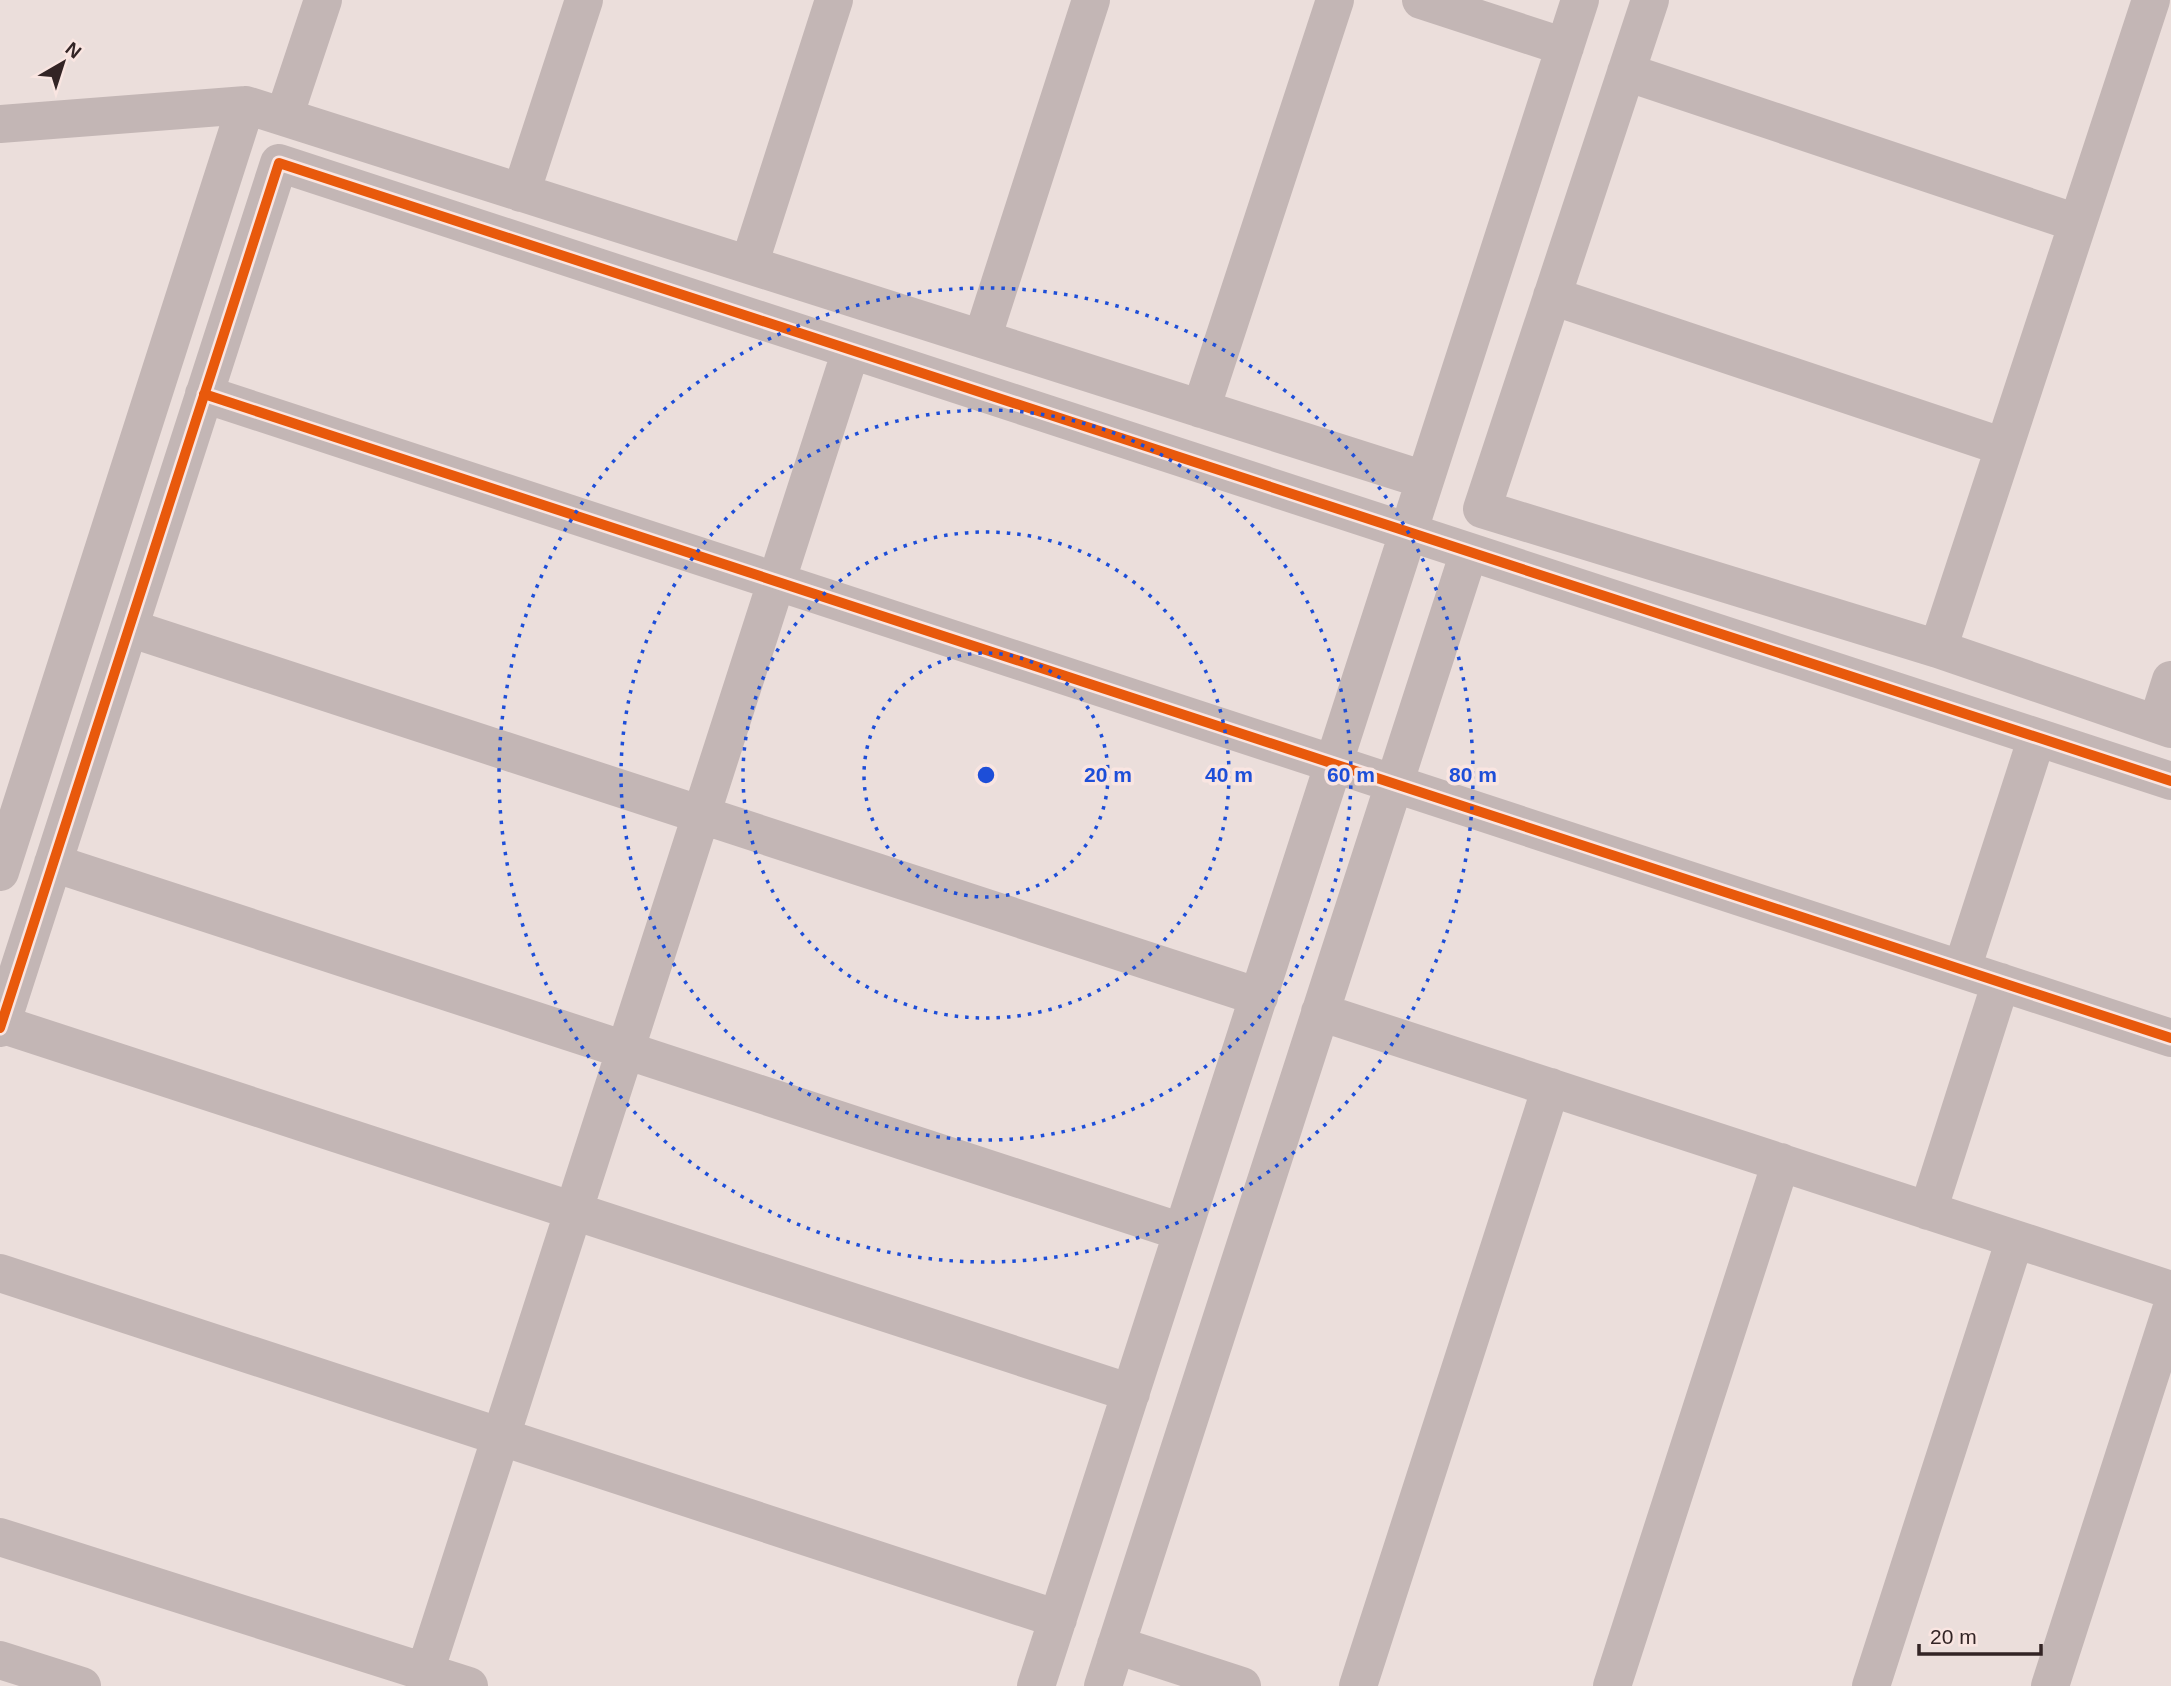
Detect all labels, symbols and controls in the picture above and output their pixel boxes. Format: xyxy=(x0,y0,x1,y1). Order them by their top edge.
north arrow xyxy=(28,28,98,98)
text: N xyxy=(61,38,85,63)
centre of rings xyxy=(974,763,998,787)
text: 20 m xyxy=(1084,763,1132,786)
text: 40 m xyxy=(1205,763,1253,786)
text: 60 m xyxy=(1327,763,1375,786)
text: 80 m xyxy=(1449,763,1497,786)
scale bar xyxy=(1919,1612,2042,1656)
text: 20 m xyxy=(1930,1625,1977,1648)

